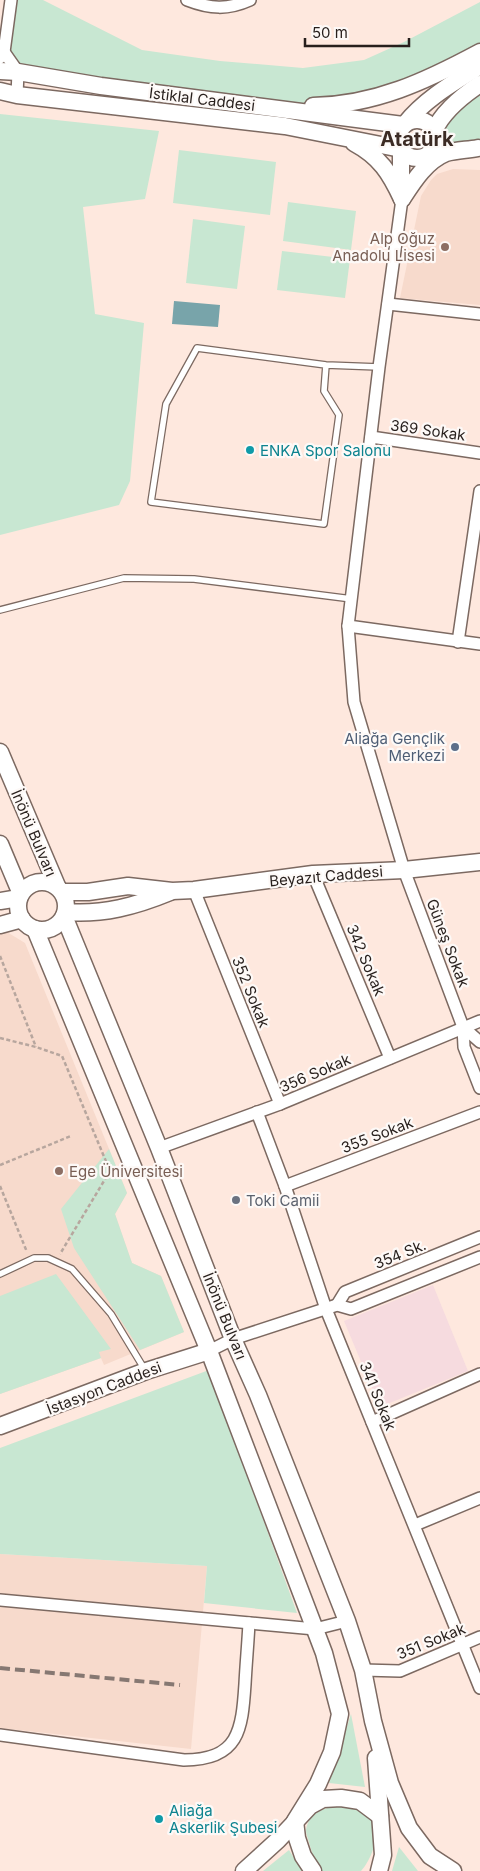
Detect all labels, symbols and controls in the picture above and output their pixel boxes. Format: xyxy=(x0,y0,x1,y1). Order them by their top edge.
scale bar xyxy=(305,15,409,47)
text: 50 m xyxy=(312,23,348,42)
street label: İstiklal Caddesi xyxy=(148,83,256,115)
district label: Atatürk xyxy=(380,127,454,151)
place label: Alp Oğuz Anadolu Lisesi xyxy=(332,229,435,265)
marker: Alp Oğuz Anadolu Lisesi xyxy=(439,241,451,253)
street label: 369 Sokak xyxy=(389,415,468,445)
place label: ENKA Spor Salonu xyxy=(260,441,391,460)
marker: ENKA Spor Salonu xyxy=(244,444,256,456)
place label: Aliağa Gençlik Merkezi xyxy=(344,729,446,765)
marker: Aliağa Gençlik Merkezi xyxy=(449,741,461,753)
street label: İnönü Bulvarı xyxy=(7,787,61,879)
street label: Beyazıt Caddesi xyxy=(268,862,384,890)
street label: Güneş Sokak xyxy=(422,896,474,991)
street label: 342 Sokak xyxy=(342,921,390,999)
street label: 352 Sokak xyxy=(228,954,274,1031)
street label: 356 Sokak xyxy=(277,1049,354,1096)
street label: 355 Sokak xyxy=(338,1112,416,1157)
place label: Ege Üniversitesi xyxy=(69,1162,183,1181)
marker: Ege Üniversitesi xyxy=(53,1165,65,1177)
place label: Toki Camii xyxy=(246,1191,319,1210)
marker: Toki Camii xyxy=(230,1194,242,1206)
street label: 354 Sk. xyxy=(371,1235,429,1273)
street label: İnönü Bulvarı xyxy=(199,1270,251,1362)
street label: İstasyon Caddesi xyxy=(44,1357,164,1419)
street label: 341 Sokak xyxy=(356,1359,401,1434)
street label: 351 Sokak xyxy=(394,1618,469,1663)
place label: Aliağa Askerlik Şubesi xyxy=(169,1801,277,1837)
marker: Aliağa Askerlik Şubesi xyxy=(153,1813,165,1825)

